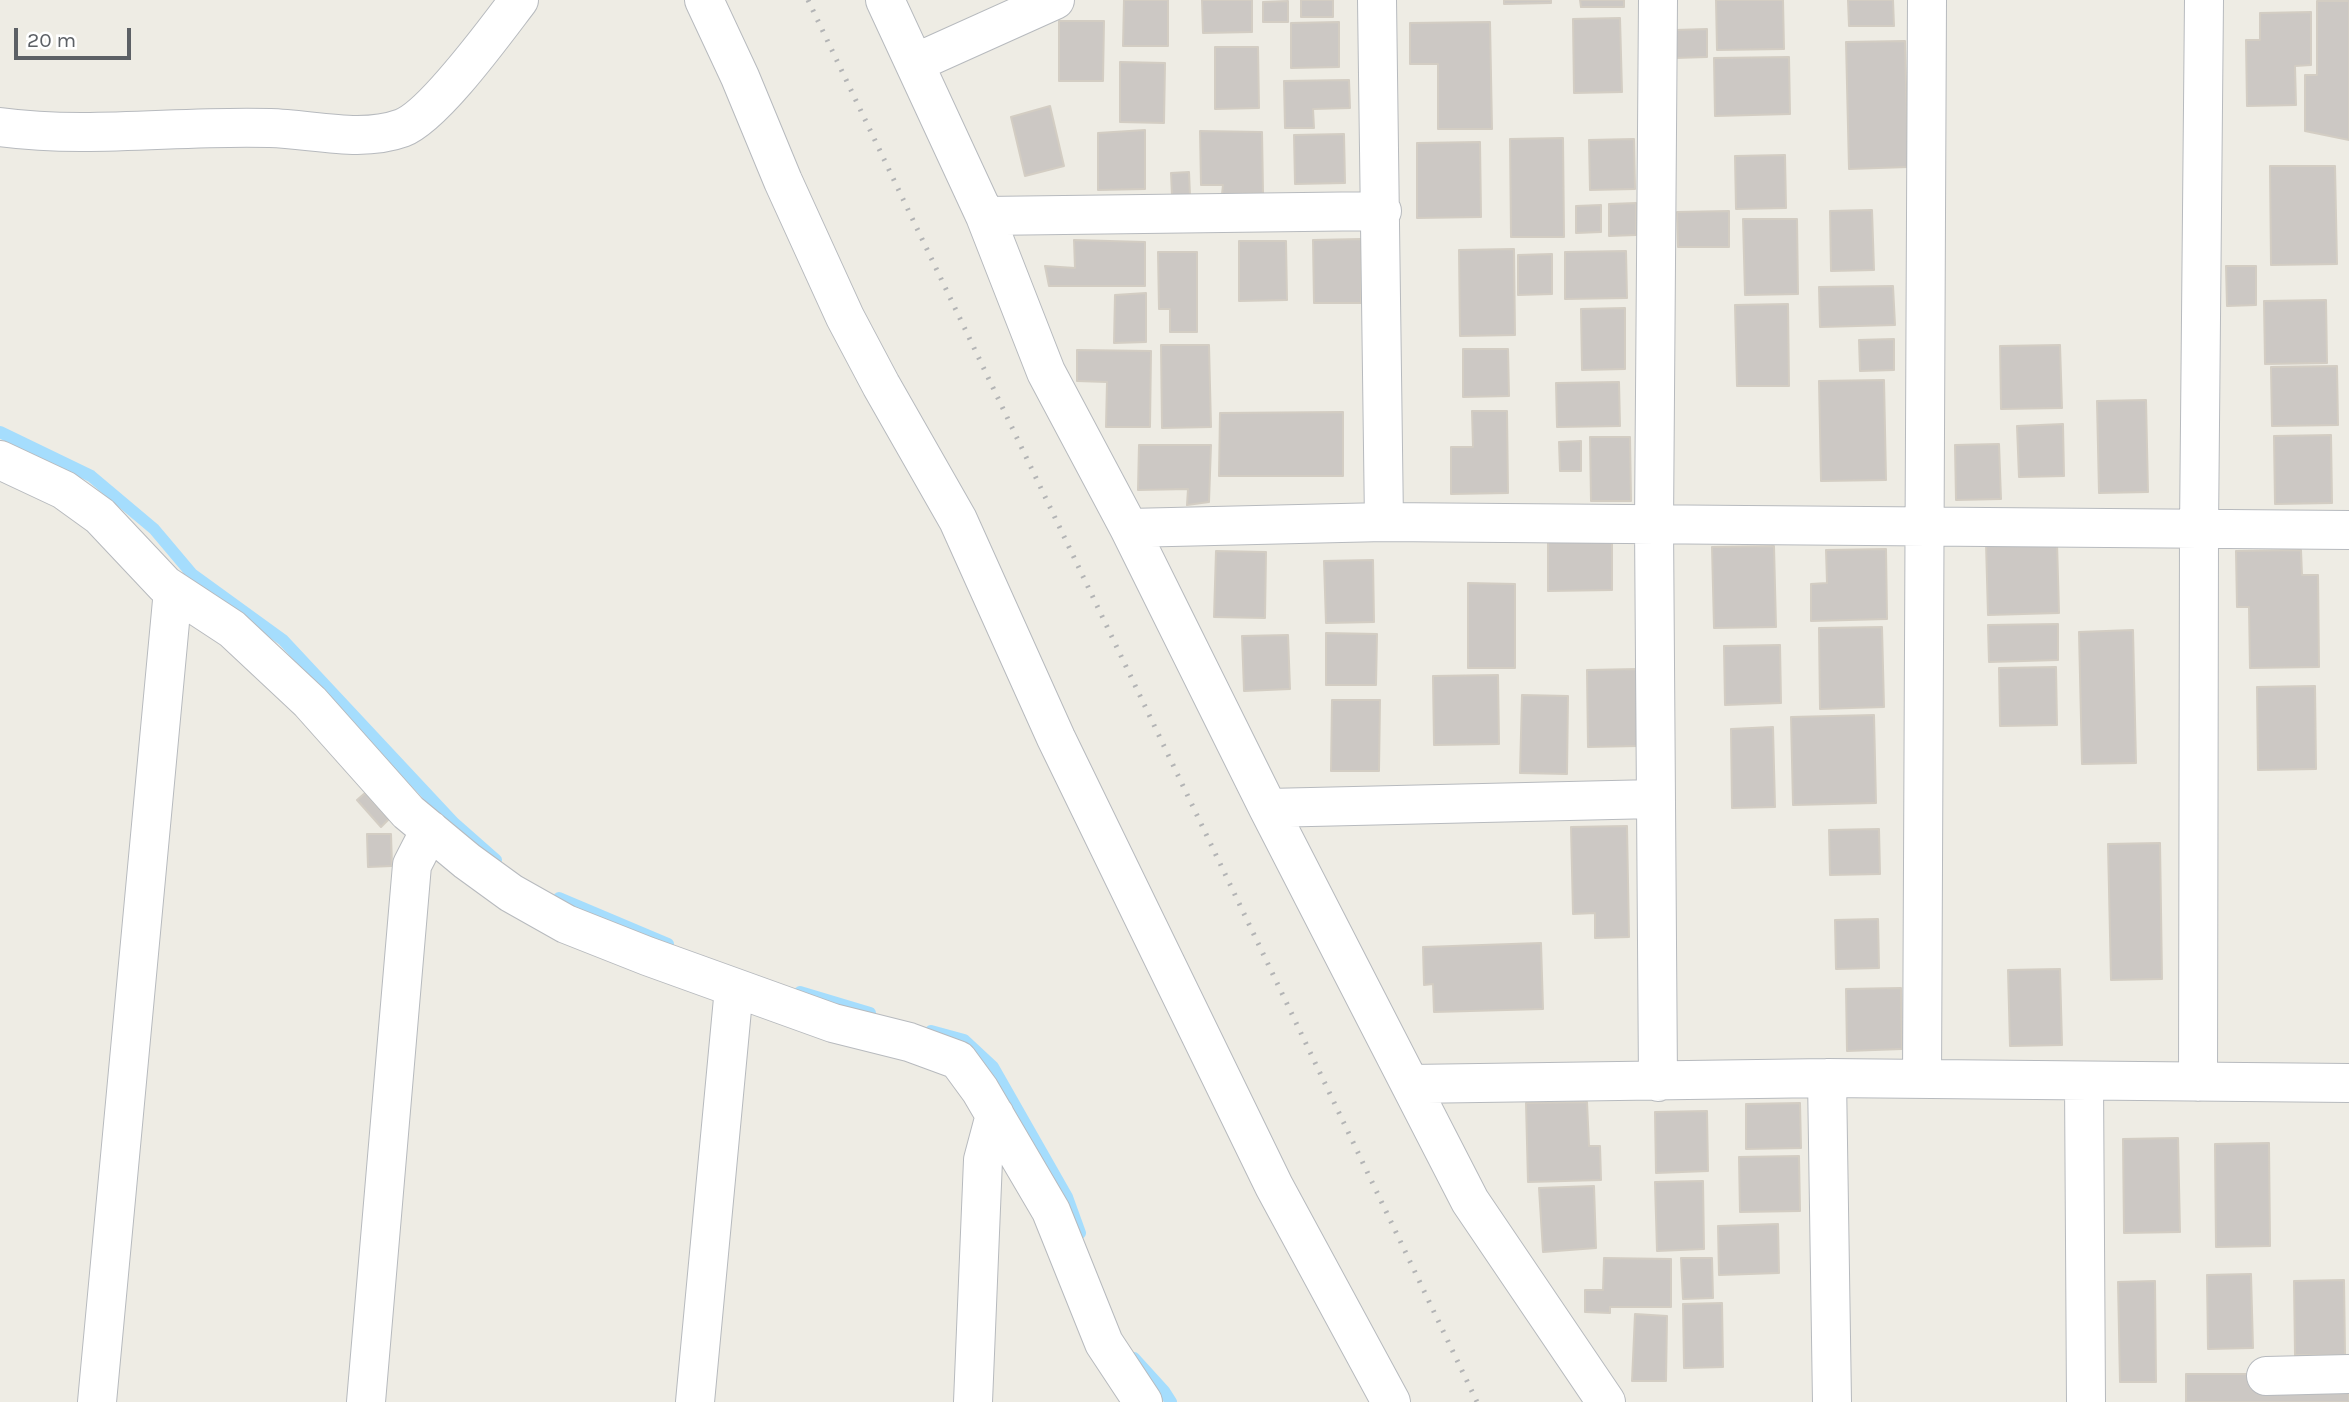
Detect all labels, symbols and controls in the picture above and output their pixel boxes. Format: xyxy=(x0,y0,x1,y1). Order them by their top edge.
scale bar xyxy=(18,14,135,58)
text: 20 m xyxy=(27,28,76,52)

